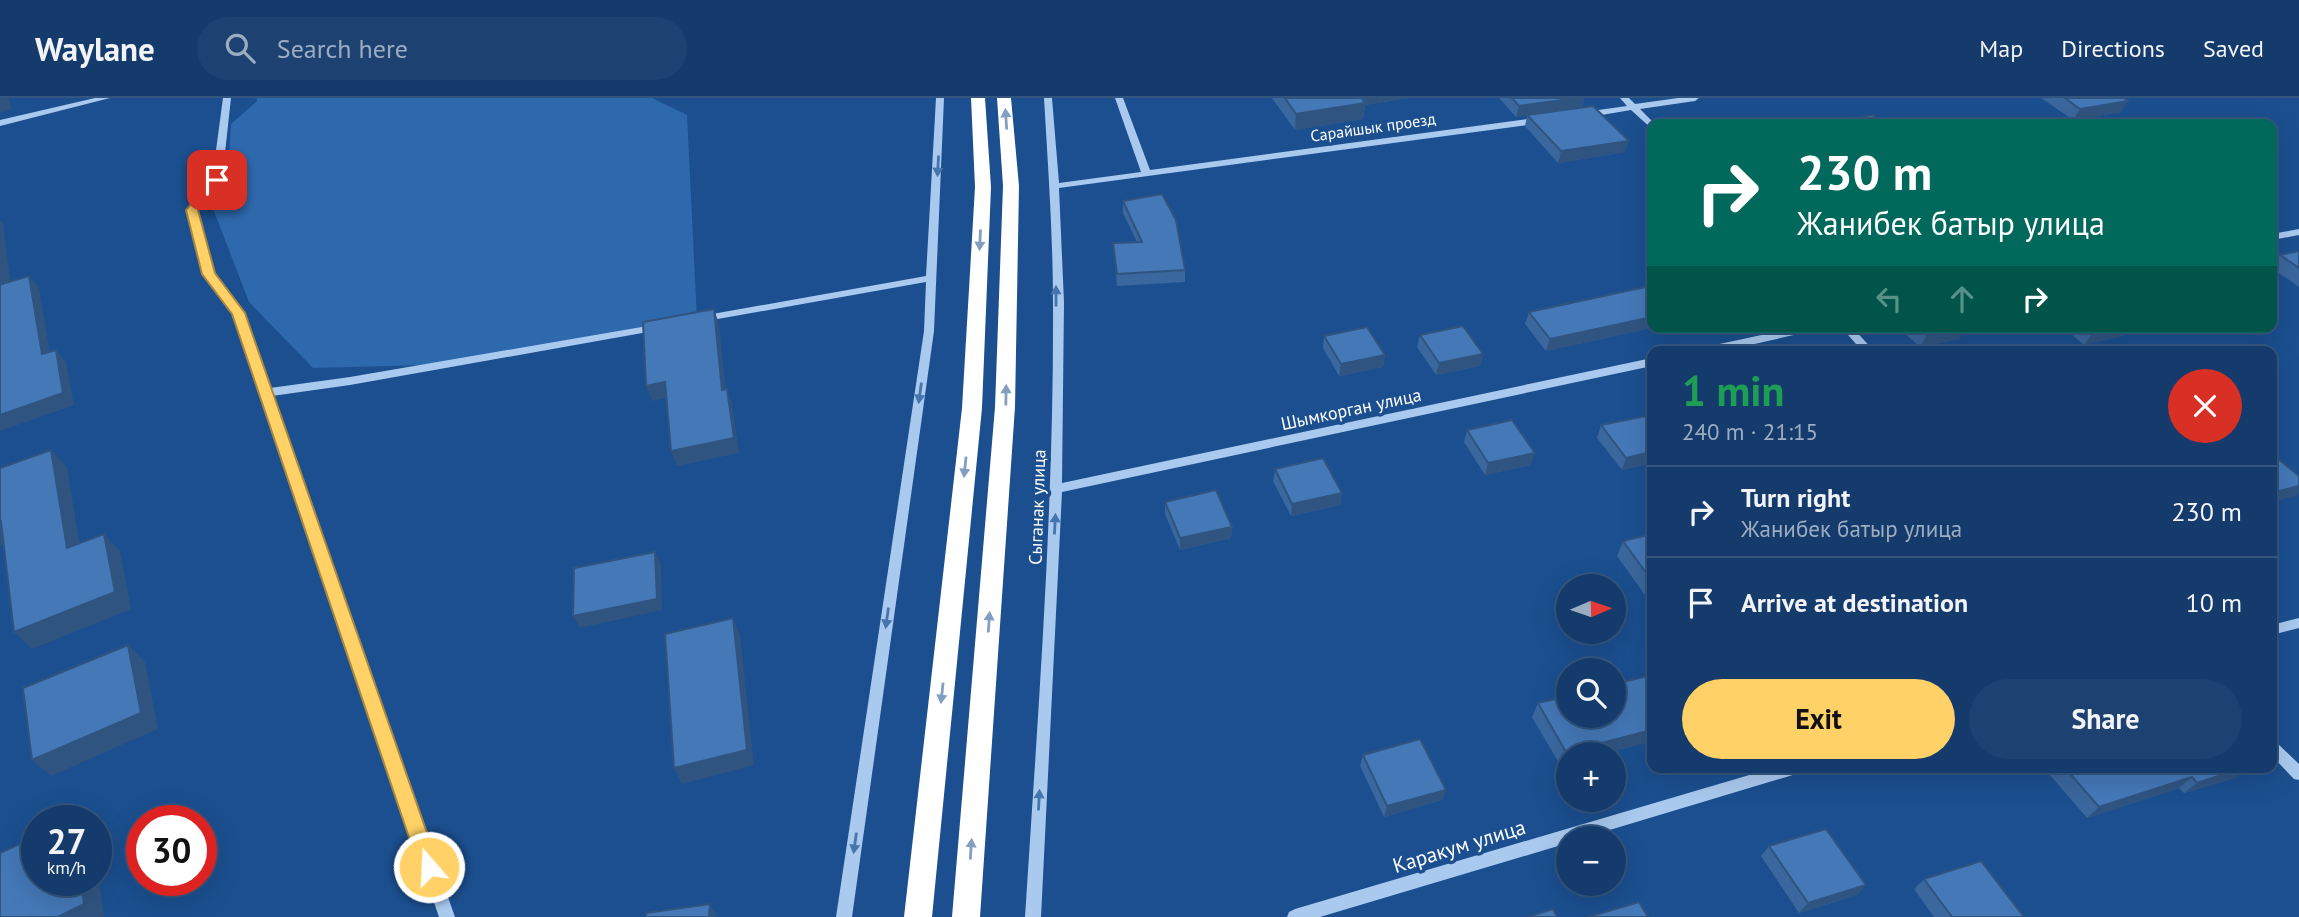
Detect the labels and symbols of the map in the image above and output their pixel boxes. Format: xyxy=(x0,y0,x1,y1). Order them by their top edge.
one-way arrow xyxy=(1000,108,1011,130)
street label: Сарайшык проезд xyxy=(1309,108,1437,146)
pin xyxy=(187,150,247,210)
one-way arrow xyxy=(932,155,943,177)
one-way arrow xyxy=(974,229,985,251)
one-way arrow xyxy=(1050,285,1062,307)
one-way arrow xyxy=(914,382,925,404)
street label: Шымкорган улица xyxy=(1279,383,1423,435)
one-way arrow xyxy=(1000,384,1011,406)
street label: Сыганак улица xyxy=(1023,449,1051,565)
one-way arrow xyxy=(960,456,971,478)
one-way arrow xyxy=(1049,513,1060,535)
north arrow xyxy=(1556,574,1626,644)
one-way arrow xyxy=(882,607,893,629)
one-way arrow xyxy=(984,611,995,633)
one-way arrow xyxy=(936,682,947,704)
one-way arrow xyxy=(1034,789,1045,811)
speed limit sign: 30 xyxy=(126,805,217,896)
street label: Каракум улица xyxy=(1389,813,1529,879)
position arrow xyxy=(392,830,466,904)
one-way arrow xyxy=(849,832,860,854)
one-way arrow xyxy=(966,838,977,860)

